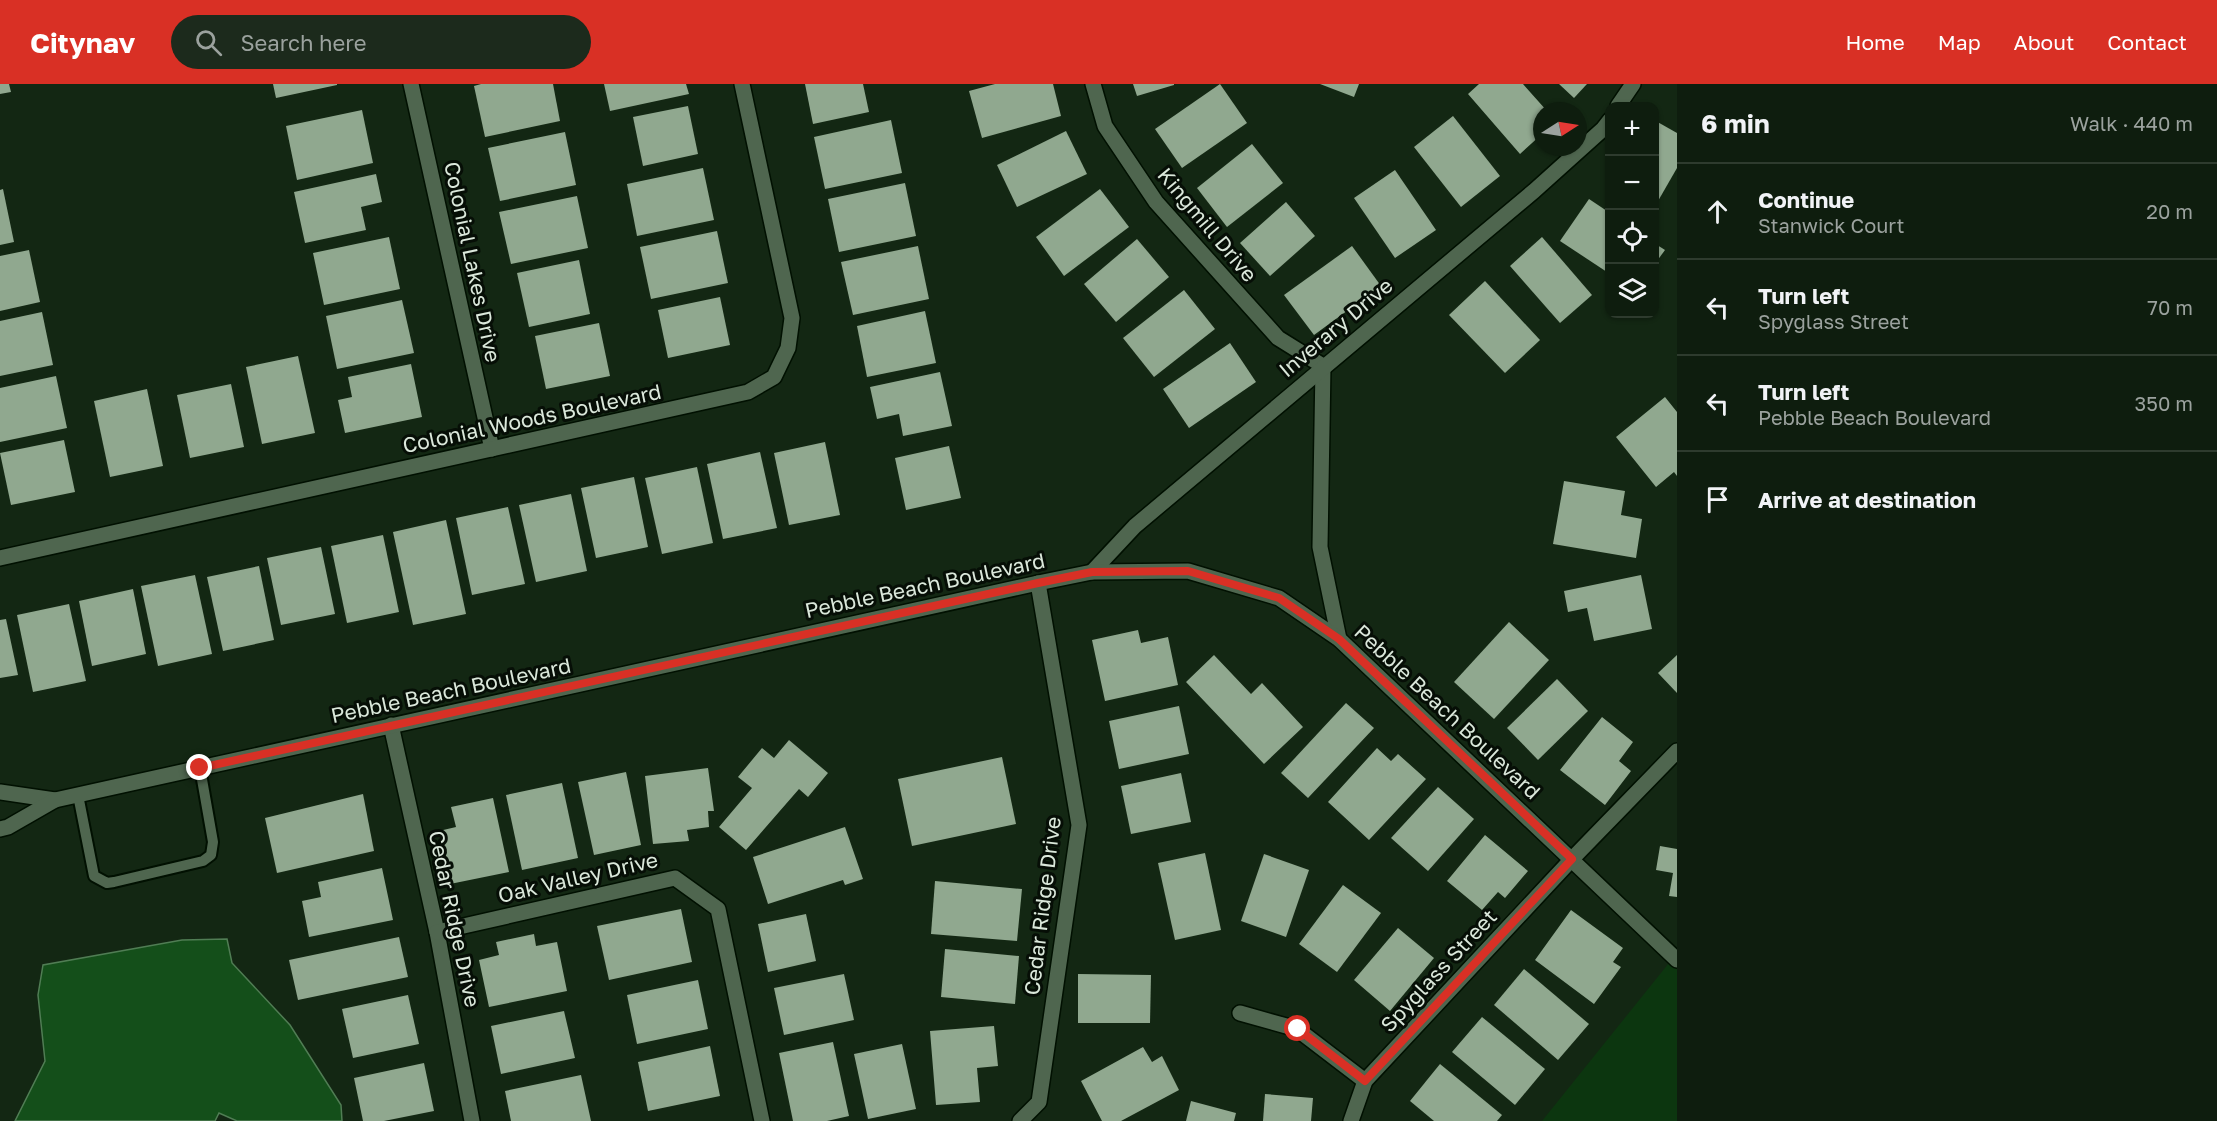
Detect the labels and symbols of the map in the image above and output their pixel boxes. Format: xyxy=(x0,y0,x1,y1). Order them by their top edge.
north arrow xyxy=(1533,102,1587,156)
street label: Colonial Lakes Drive xyxy=(439,159,507,364)
street label: Kingmill Drive xyxy=(1153,162,1263,287)
street label: Inverary Drive xyxy=(1273,272,1397,382)
street label: Colonial Woods Boulevard xyxy=(400,378,663,458)
street label: Pebble Beach Boulevard xyxy=(802,547,1047,623)
street label: Pebble Beach Boulevard xyxy=(1349,618,1546,804)
street label: Pebble Beach Boulevard xyxy=(328,652,573,728)
route end xyxy=(186,754,212,780)
street label: Cedar Ridge Drive xyxy=(1018,815,1066,997)
street label: Cedar Ridge Drive xyxy=(424,828,486,1009)
street label: Oak Valley Drive xyxy=(495,846,660,908)
street label: Spyglass Street xyxy=(1375,904,1502,1037)
route start xyxy=(1284,1015,1310,1041)

